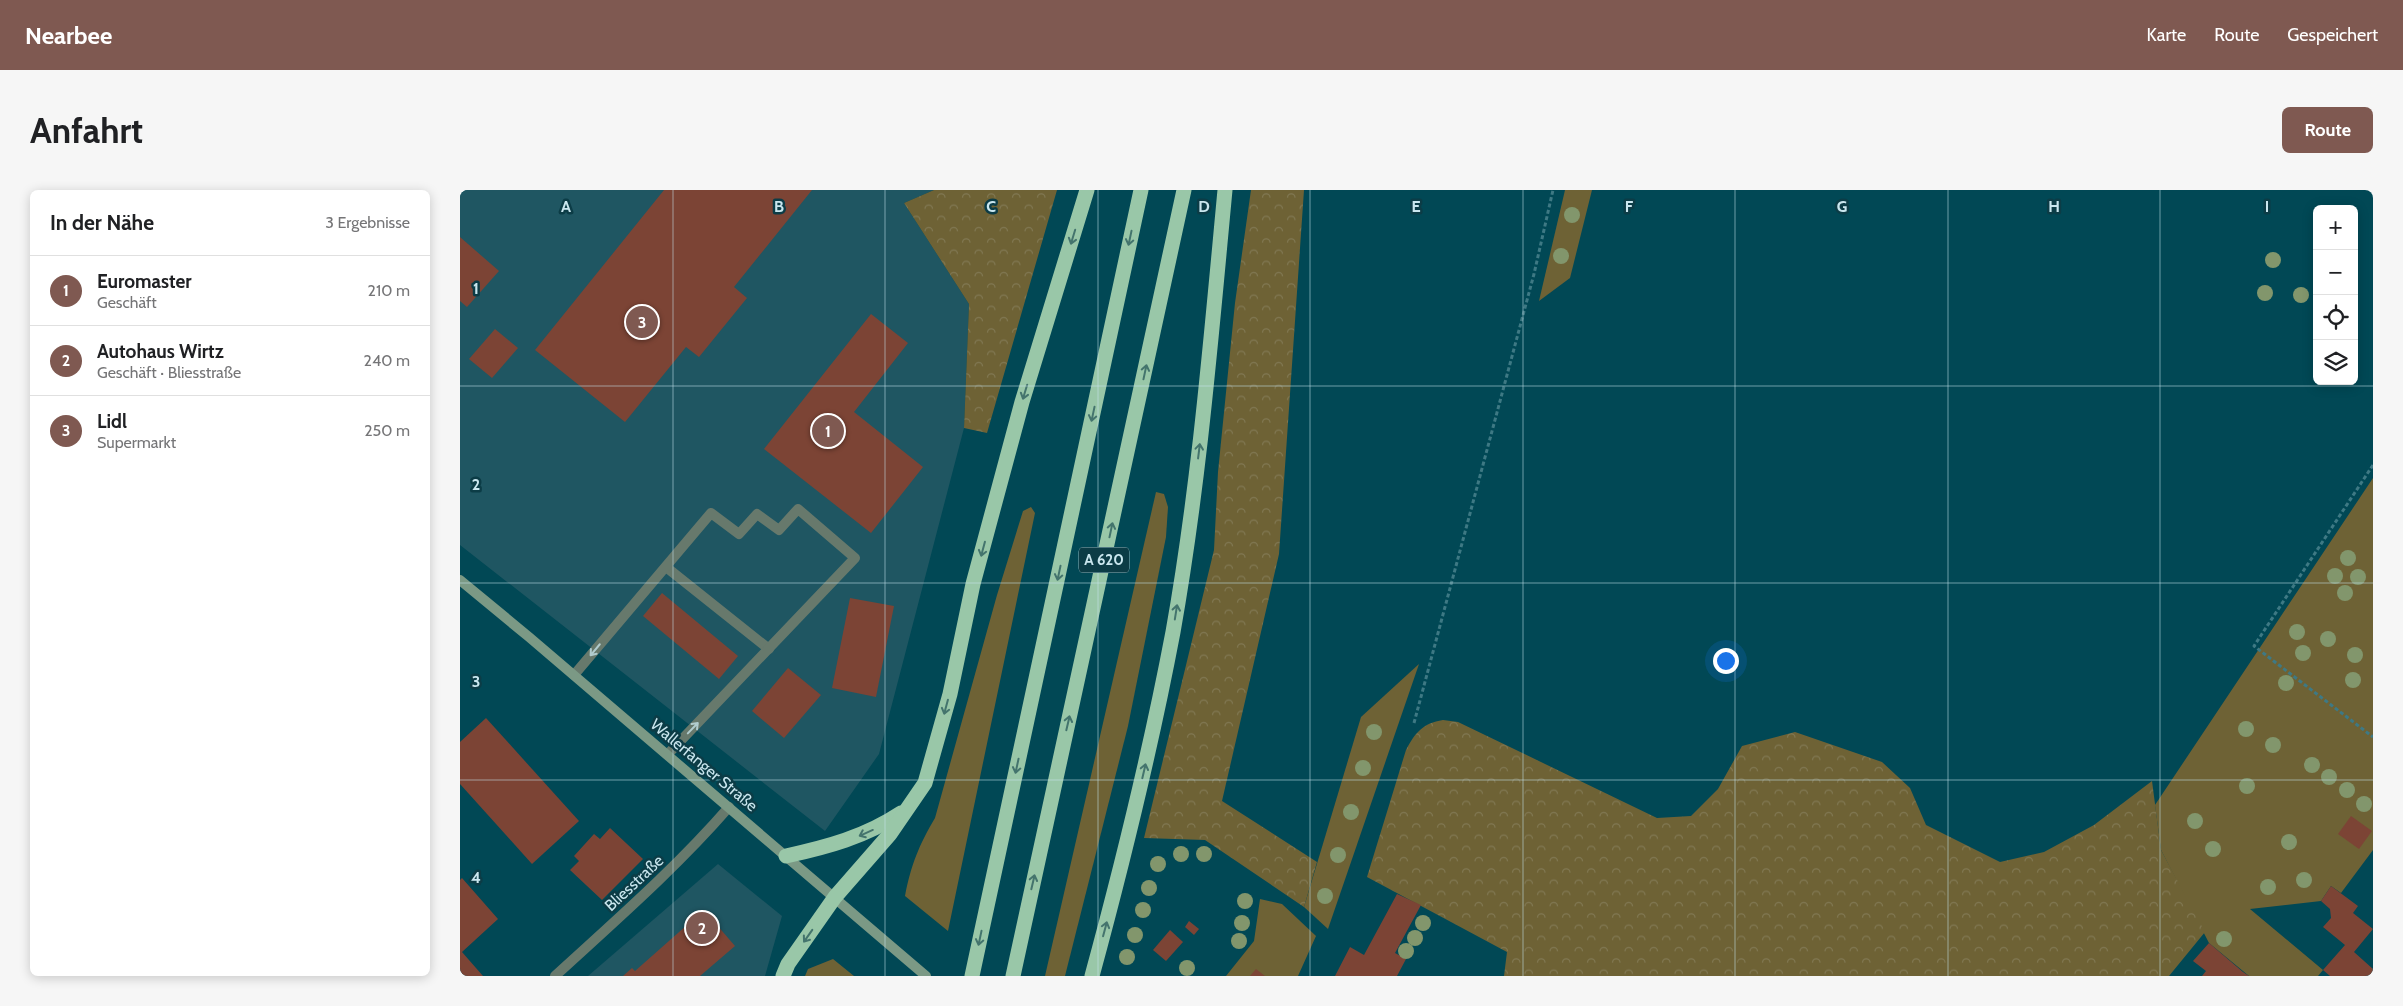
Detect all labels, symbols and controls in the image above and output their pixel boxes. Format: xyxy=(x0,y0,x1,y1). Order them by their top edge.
text: Nearbee xyxy=(25,21,112,50)
text: Karte xyxy=(2147,24,2186,46)
text: Route xyxy=(2214,24,2259,46)
text: Gespeichert xyxy=(2287,24,2378,46)
button: Route xyxy=(2282,107,2373,153)
text: Anfahrt xyxy=(30,109,143,152)
text: A xyxy=(561,197,571,216)
text: B xyxy=(774,197,784,216)
text: C xyxy=(986,197,996,216)
text: D xyxy=(1198,197,1210,216)
text: E xyxy=(1411,197,1421,216)
text: F xyxy=(1625,197,1634,216)
text: G xyxy=(1837,197,1847,216)
text: H xyxy=(2048,197,2060,216)
text: I xyxy=(2265,197,2269,216)
map controls xyxy=(2313,205,2358,385)
button: + xyxy=(2313,205,2358,250)
text: In der Nähe xyxy=(50,210,154,235)
text: 3 Ergebnisse xyxy=(325,213,410,232)
one-way arrow xyxy=(1067,228,1077,244)
one-way arrow xyxy=(1125,229,1135,245)
button: − xyxy=(2313,250,2358,295)
text: Euromaster xyxy=(97,270,192,293)
text: 1 xyxy=(473,279,479,298)
text: 1 xyxy=(63,281,69,300)
text: 210 m xyxy=(368,281,410,300)
text: Geschäft xyxy=(97,293,157,312)
button: locate xyxy=(2313,295,2358,340)
pin: 3 xyxy=(626,303,658,341)
text: Autohaus Wirtz xyxy=(97,340,224,363)
button: layers xyxy=(2313,340,2358,385)
text: 2 xyxy=(62,351,70,370)
text: 240 m xyxy=(364,351,410,370)
text: Geschäft · Bliesstraße xyxy=(97,363,241,382)
one-way arrow xyxy=(1141,364,1150,380)
one-way arrow xyxy=(1020,384,1029,399)
one-way arrow xyxy=(1088,405,1097,421)
text: Lidl xyxy=(97,410,127,433)
pin: 1 xyxy=(812,412,844,450)
text: 3 xyxy=(62,421,70,440)
text: 250 m xyxy=(364,421,410,440)
text: Supermarkt xyxy=(97,433,176,452)
one-way arrow xyxy=(1194,444,1204,460)
text: 2 xyxy=(472,475,480,494)
one-way arrow xyxy=(1106,523,1116,539)
one-way arrow xyxy=(977,540,987,556)
road number: A 620 xyxy=(1079,548,1129,572)
one-way arrow xyxy=(1054,564,1063,580)
one-way arrow xyxy=(1171,604,1181,620)
one-way arrow xyxy=(589,643,600,656)
your location xyxy=(1713,648,1739,674)
text: 3 xyxy=(472,672,480,691)
one-way arrow xyxy=(941,699,951,715)
street label: Wallerfanger Straße xyxy=(647,715,761,815)
one-way arrow xyxy=(1064,716,1074,732)
one-way arrow xyxy=(687,721,699,734)
one-way arrow xyxy=(1012,757,1021,773)
one-way arrow xyxy=(1140,764,1149,780)
one-way arrow xyxy=(859,828,874,838)
street label: Bliesstraße xyxy=(601,851,667,915)
text: 4 xyxy=(471,868,481,887)
one-way arrow xyxy=(1029,874,1038,890)
pin: 2 xyxy=(686,909,718,947)
one-way arrow xyxy=(1100,921,1110,937)
one-way arrow xyxy=(803,929,813,943)
one-way arrow xyxy=(975,930,984,946)

